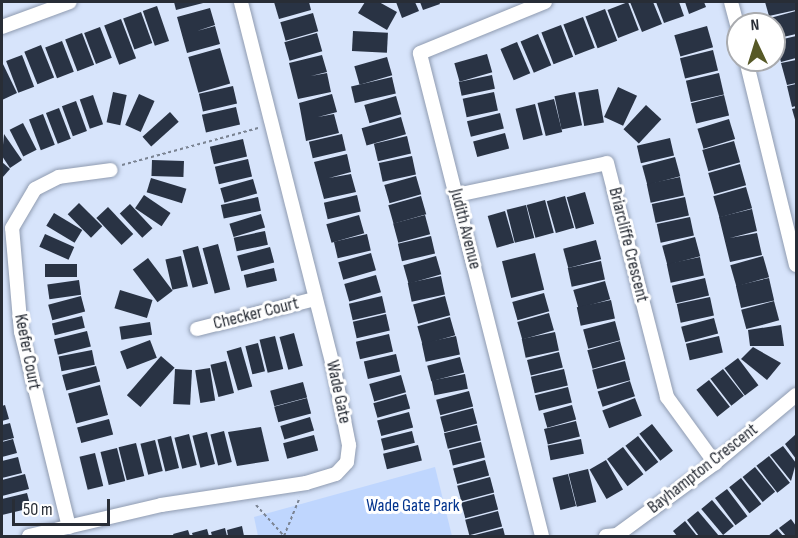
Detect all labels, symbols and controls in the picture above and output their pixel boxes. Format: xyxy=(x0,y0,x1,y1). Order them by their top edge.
north arrow xyxy=(726,12,786,72)
text: N xyxy=(750,16,760,35)
street label: Briarcliffe Crescent xyxy=(603,185,653,305)
street label: Judith Avenue xyxy=(445,187,485,271)
street label: Checker Court xyxy=(211,293,301,335)
street label: Keefer Court xyxy=(9,312,45,392)
street label: Wade Gate xyxy=(321,358,355,426)
street label: Bayhampton Crescent xyxy=(644,419,762,519)
scale bar xyxy=(15,487,112,525)
park label: Wade Gate Park xyxy=(366,495,460,517)
text: 50 m xyxy=(23,499,53,520)

